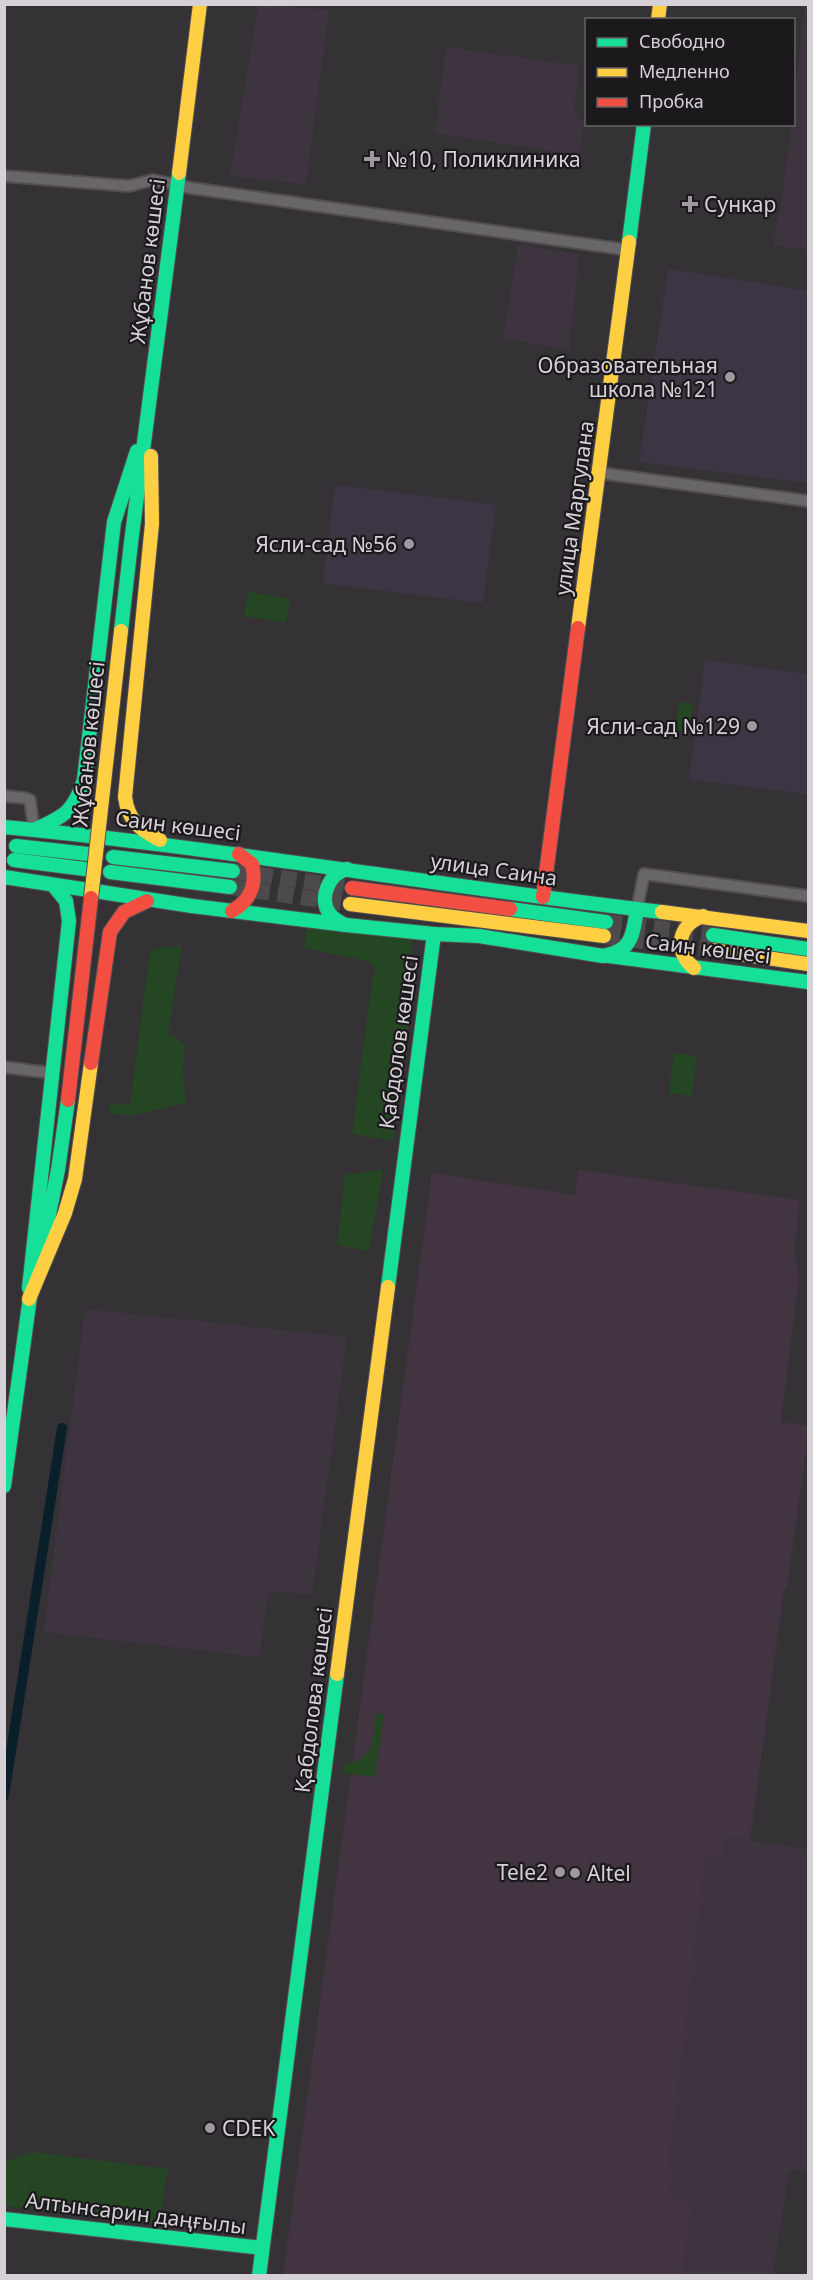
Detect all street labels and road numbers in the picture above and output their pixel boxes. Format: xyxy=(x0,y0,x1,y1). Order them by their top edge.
street label: Жұбанов көшесі xyxy=(123,177,171,345)
street label: улица Маргулана xyxy=(548,419,600,597)
street label: Жұбанов көшесі xyxy=(65,660,111,828)
street label: Саин көшесі xyxy=(114,803,242,847)
street label: улица Саина xyxy=(429,846,559,892)
street label: Саин көшесі xyxy=(644,926,772,970)
street label: Қабдолов көшесі xyxy=(372,953,424,1131)
street label: Қабдолова көшесі xyxy=(288,1606,338,1794)
street label: Алтынсарин даңғылы xyxy=(24,2186,248,2240)

